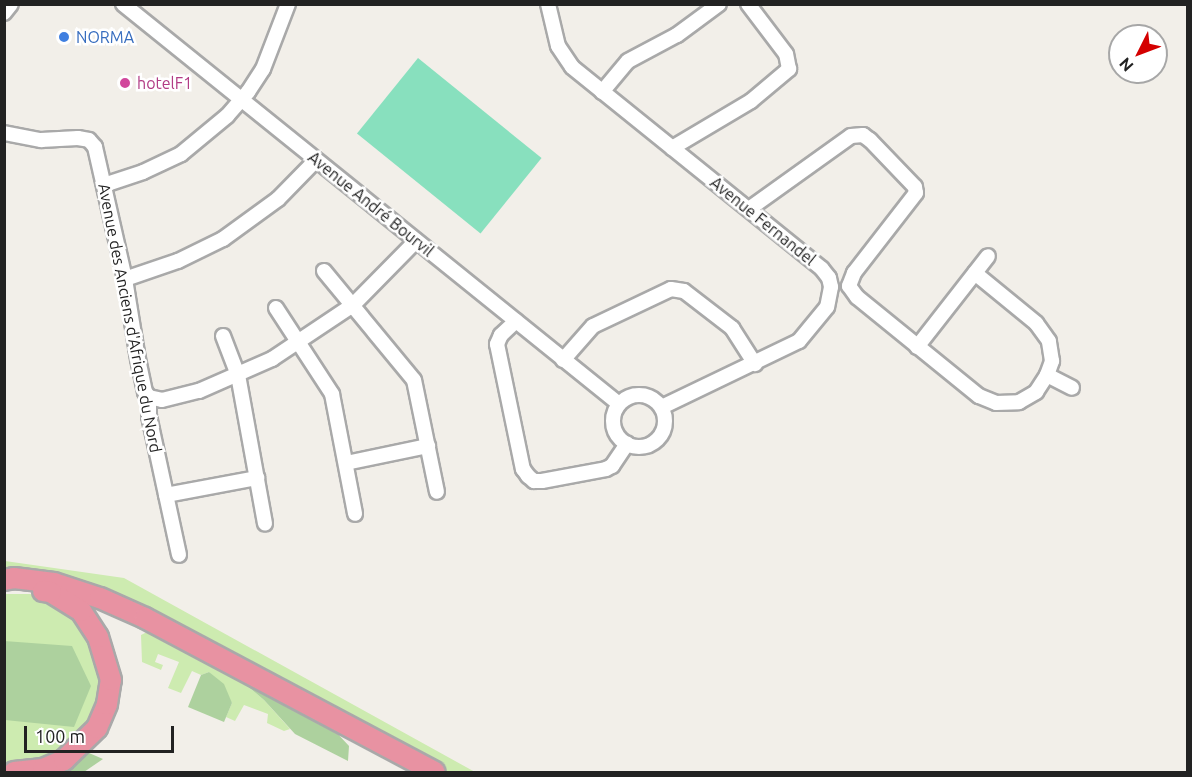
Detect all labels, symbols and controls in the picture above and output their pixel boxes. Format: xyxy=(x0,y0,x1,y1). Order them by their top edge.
north arrow xyxy=(1108,24,1168,84)
place label: NORMA xyxy=(76,27,134,47)
marker: NORMA xyxy=(57,30,71,44)
text: N xyxy=(1115,54,1137,75)
place label: hotelF1 xyxy=(137,73,192,93)
marker: hotelF1 xyxy=(118,76,132,90)
street label: Avenue André Bourvil xyxy=(304,147,438,261)
street label: Avenue Fernandel xyxy=(707,173,819,269)
street label: Avenue des Anciens d'Afrique du Nord xyxy=(94,182,166,454)
scale bar xyxy=(27,714,177,752)
text: 100 m xyxy=(35,726,85,746)

